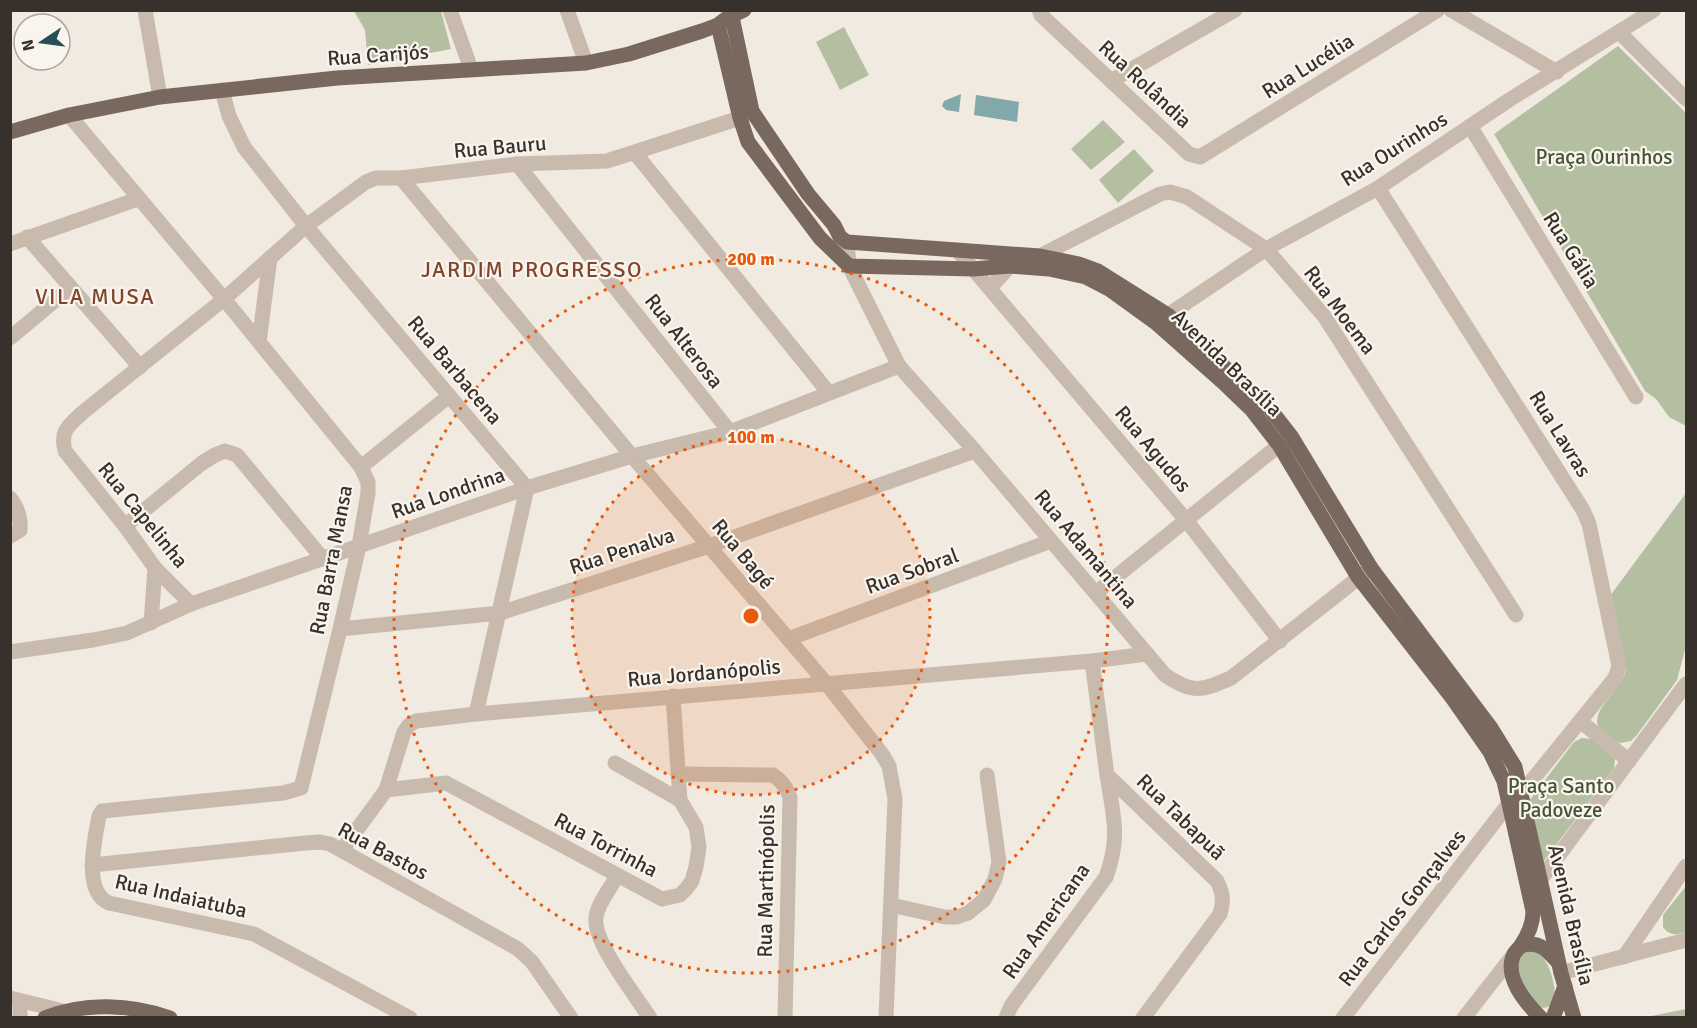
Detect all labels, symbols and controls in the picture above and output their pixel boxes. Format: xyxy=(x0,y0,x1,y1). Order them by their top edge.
north arrow xyxy=(12,12,72,72)
street label: Rua Lucélia xyxy=(1257,28,1359,104)
street label: Rua Rolândia xyxy=(1093,34,1197,134)
text: N xyxy=(17,37,39,53)
street label: Rua Carijós xyxy=(326,38,430,72)
street label: Rua Ourinhos xyxy=(1336,106,1452,192)
street label: Rua Bauru xyxy=(453,130,547,164)
park label: Praça Ourinhos xyxy=(1536,144,1672,170)
street label: Rua Gália xyxy=(1537,207,1605,293)
text: 200 m xyxy=(727,248,775,270)
district label: JARDIM PROGRESSO xyxy=(421,256,643,283)
street label: Rua Moema xyxy=(1298,260,1382,360)
district label: VILA MUSA xyxy=(35,283,155,310)
street label: Rua Alterosa xyxy=(639,288,729,394)
street label: Avenida Brasília xyxy=(1166,304,1288,422)
street label: Rua Barbacena xyxy=(402,310,508,430)
street label: Rua Lavras xyxy=(1523,386,1597,482)
street label: Rua Agudos xyxy=(1109,400,1197,498)
text: 100 m xyxy=(727,426,775,448)
street label: Rua Capelinha xyxy=(92,457,194,573)
street label: Rua Londrina xyxy=(388,461,508,525)
street label: Rua Barra Mansa xyxy=(304,483,358,637)
street label: Rua Adamantina xyxy=(1029,484,1143,614)
street label: Rua Bagé xyxy=(706,514,780,594)
street label: Rua Penalva xyxy=(566,522,678,580)
street label: Rua Sobral xyxy=(862,542,962,600)
centre of rings xyxy=(741,606,761,626)
street label: Rua Jordanópolis xyxy=(626,653,782,693)
street label: Rua Tabapuã xyxy=(1131,768,1231,866)
park label: Praça Santo Padoveze xyxy=(1508,773,1614,823)
street label: Rua Martinópolis xyxy=(752,804,780,958)
street label: Rua Torrinha xyxy=(550,807,662,883)
street label: Rua Bastos xyxy=(333,816,433,886)
street label: Rua Carlos Gonçalves xyxy=(1333,824,1471,992)
street label: Avenida Brasília xyxy=(1542,842,1600,988)
street label: Rua Americana xyxy=(997,858,1095,984)
street label: Rua Indaiatuba xyxy=(112,868,250,924)

